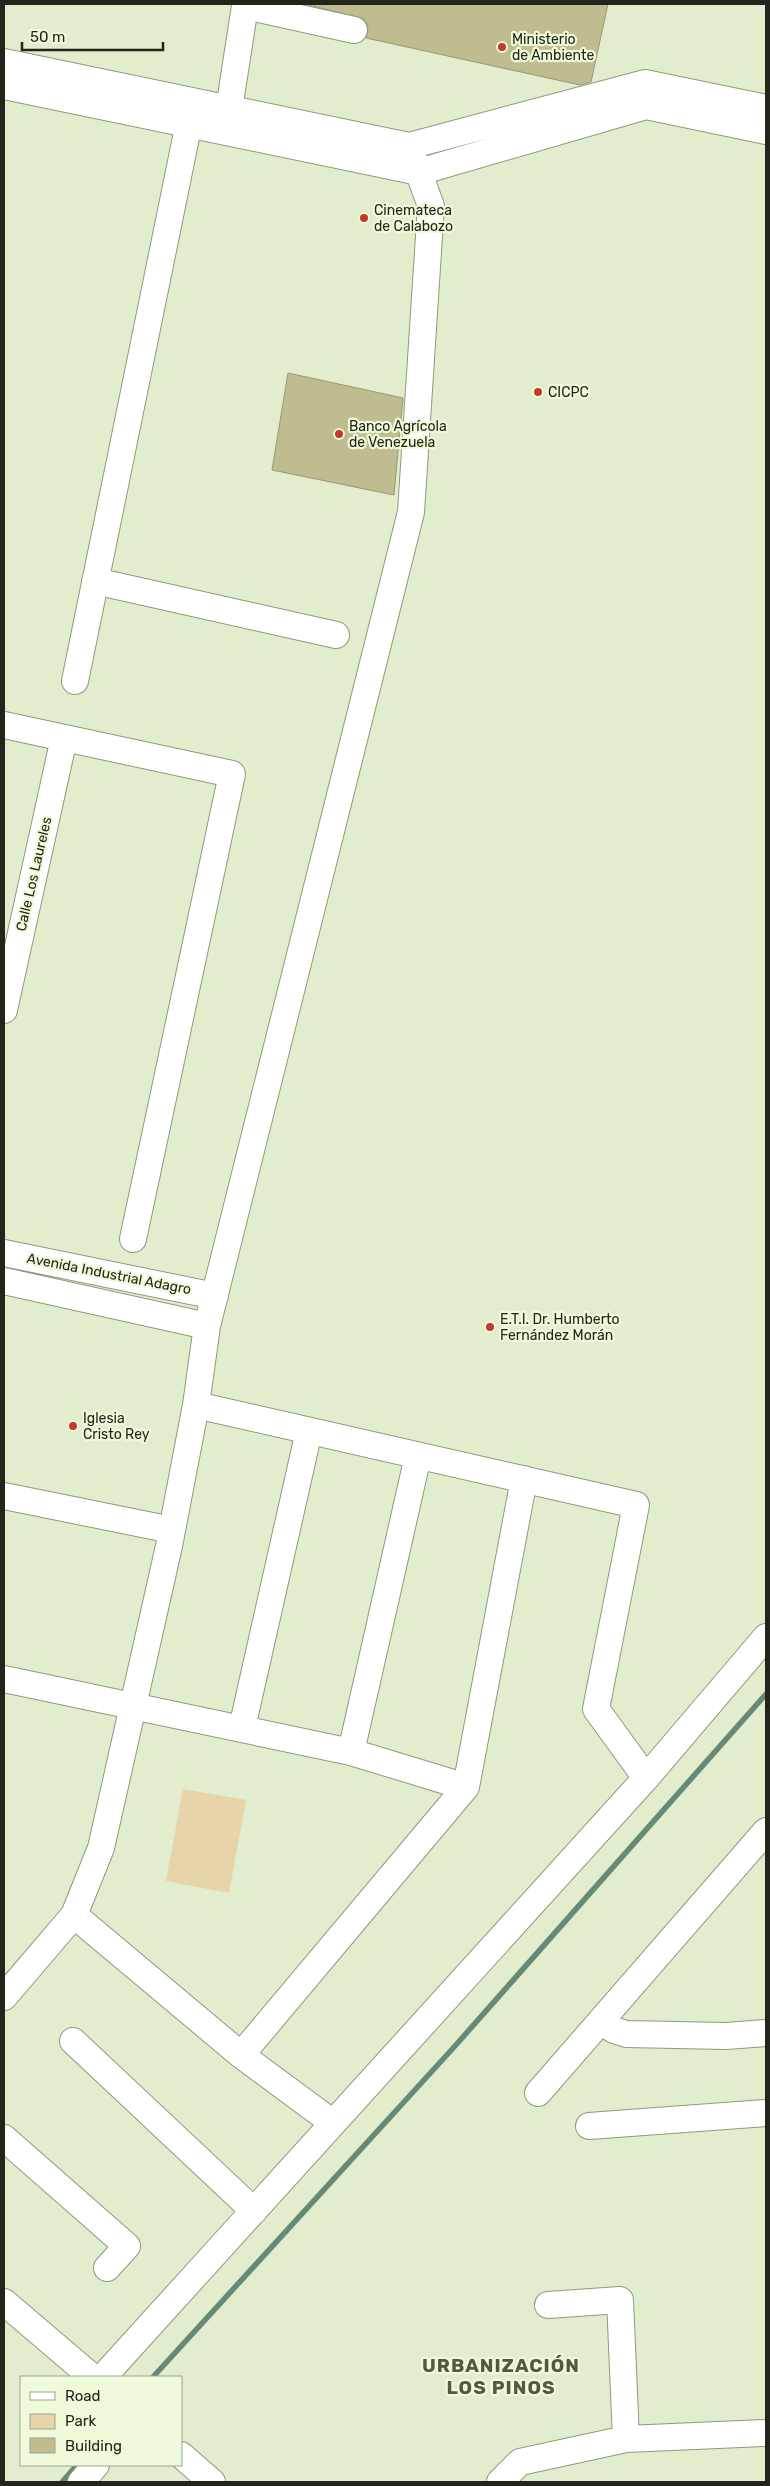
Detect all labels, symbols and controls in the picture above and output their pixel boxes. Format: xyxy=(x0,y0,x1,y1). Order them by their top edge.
scale bar xyxy=(22,20,164,52)
text: 50 m xyxy=(30,28,65,46)
place label: Ministerio de Ambiente xyxy=(512,31,594,64)
marker: Ministerio de Ambiente xyxy=(496,41,508,53)
place label: Cinemateca de Calabozo xyxy=(374,202,453,235)
marker: Cinemateca de Calabozo xyxy=(358,212,370,224)
place label: CICPC xyxy=(548,384,589,401)
marker: CICPC xyxy=(532,386,544,398)
place label: Banco Agrícola de Venezuela xyxy=(349,418,447,451)
marker: Banco Agrícola de Venezuela xyxy=(333,428,345,440)
street label: Calle Los Laureles xyxy=(13,815,55,933)
street label: Avenida Industrial Adagro xyxy=(25,1250,193,1298)
place label: E.T.I. Dr. Humberto Fernández Morán xyxy=(500,1311,619,1344)
marker: E.T.I. Dr. Humberto Fernández Morán xyxy=(484,1321,496,1333)
place label: Iglesia Cristo Rey xyxy=(83,1410,150,1443)
marker: Iglesia Cristo Rey xyxy=(67,1420,79,1432)
district label: URBANIZACIÓN LOS PINOS xyxy=(422,2354,580,2399)
legend xyxy=(20,2376,182,2466)
text: Road xyxy=(65,2387,101,2405)
text: Park xyxy=(65,2412,96,2430)
text: Building xyxy=(65,2437,122,2455)

